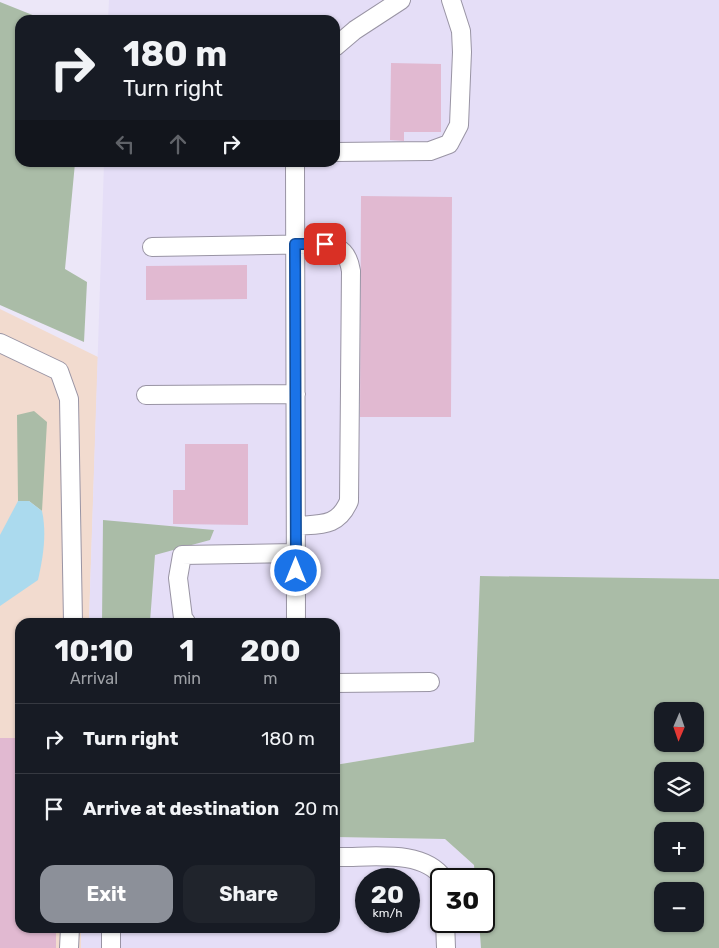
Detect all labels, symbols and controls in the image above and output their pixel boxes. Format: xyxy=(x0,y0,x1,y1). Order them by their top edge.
text: 180 m xyxy=(123,33,227,75)
icon: right xyxy=(40,35,105,100)
text: Turn right xyxy=(123,75,223,102)
icon: left xyxy=(111,130,139,158)
icon: ahead xyxy=(164,130,192,158)
icon: right xyxy=(217,130,245,158)
pin xyxy=(304,223,346,265)
icon: arrive xyxy=(311,230,339,258)
position arrow xyxy=(269,544,321,596)
text: 10:10 xyxy=(54,633,134,669)
text: 1 xyxy=(180,633,195,669)
text: 200 xyxy=(240,633,301,669)
text: Arrival xyxy=(70,669,118,688)
text: min xyxy=(173,669,201,688)
text: m xyxy=(263,669,278,688)
north arrow xyxy=(654,702,704,752)
map controls xyxy=(654,702,704,932)
icon: right xyxy=(40,725,68,753)
text: Turn right xyxy=(83,727,178,750)
text: 180 m xyxy=(261,727,315,750)
button: layers xyxy=(654,762,704,812)
icon: arrive xyxy=(40,795,68,823)
text: Arrive at destination xyxy=(83,797,279,820)
text: 20 m xyxy=(294,797,339,820)
button: + xyxy=(654,822,704,872)
button: Exit xyxy=(40,865,173,923)
button: Share xyxy=(183,865,315,923)
speed limit sign: 30 xyxy=(430,868,495,933)
text: 20 xyxy=(371,880,404,909)
button: − xyxy=(654,882,704,932)
text: km/h xyxy=(373,906,402,920)

